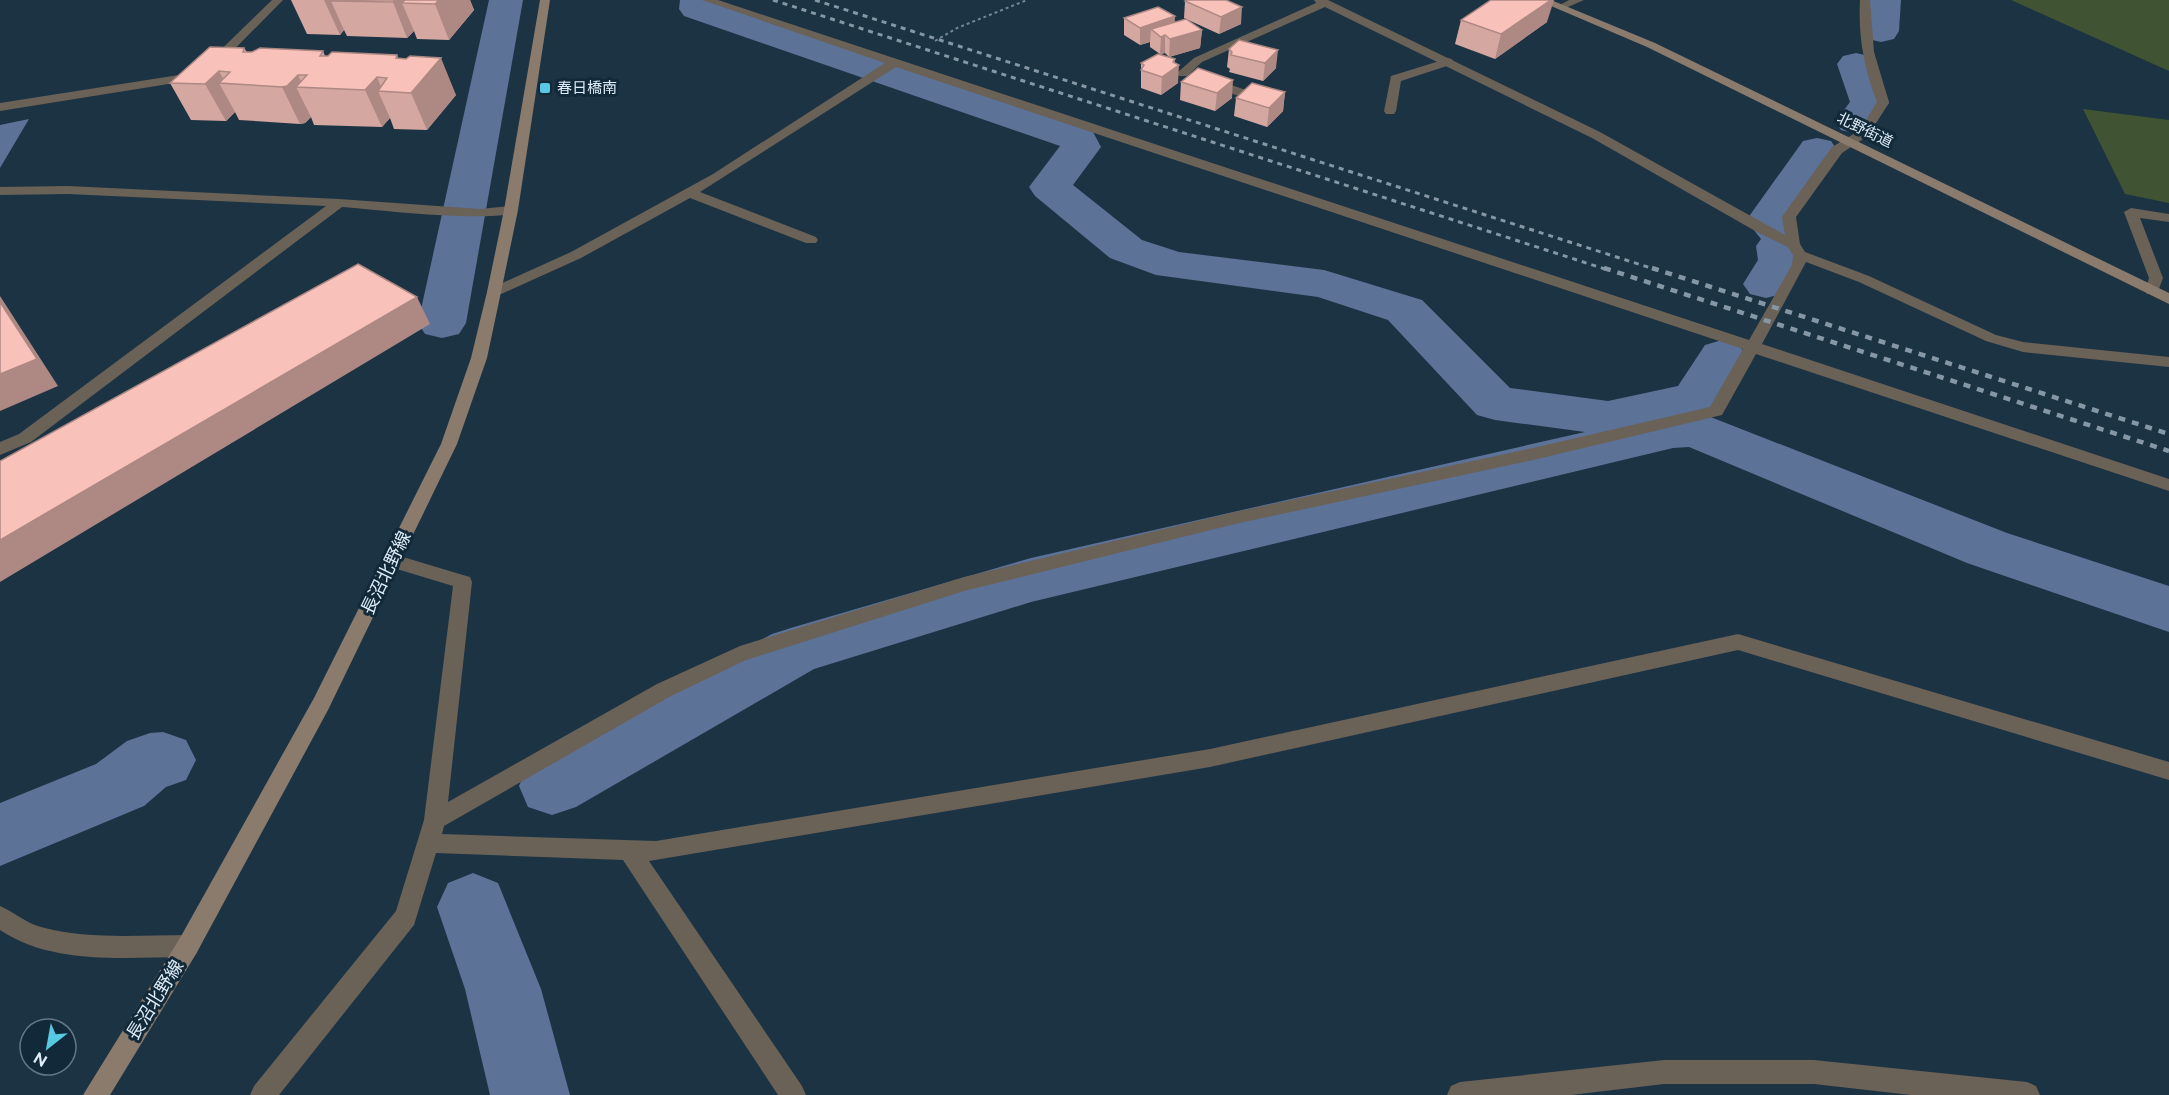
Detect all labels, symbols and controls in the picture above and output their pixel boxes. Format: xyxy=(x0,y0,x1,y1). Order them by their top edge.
place label: 春日橋南 xyxy=(557,79,617,97)
marker: 春日橋南 xyxy=(538,81,552,95)
street label: 北野街道 xyxy=(1834,109,1896,151)
street label: 長沼北野線 xyxy=(356,528,415,618)
street label: 長沼北野線 xyxy=(122,956,187,1043)
north arrow xyxy=(18,1017,78,1077)
text: N xyxy=(30,1048,51,1071)

